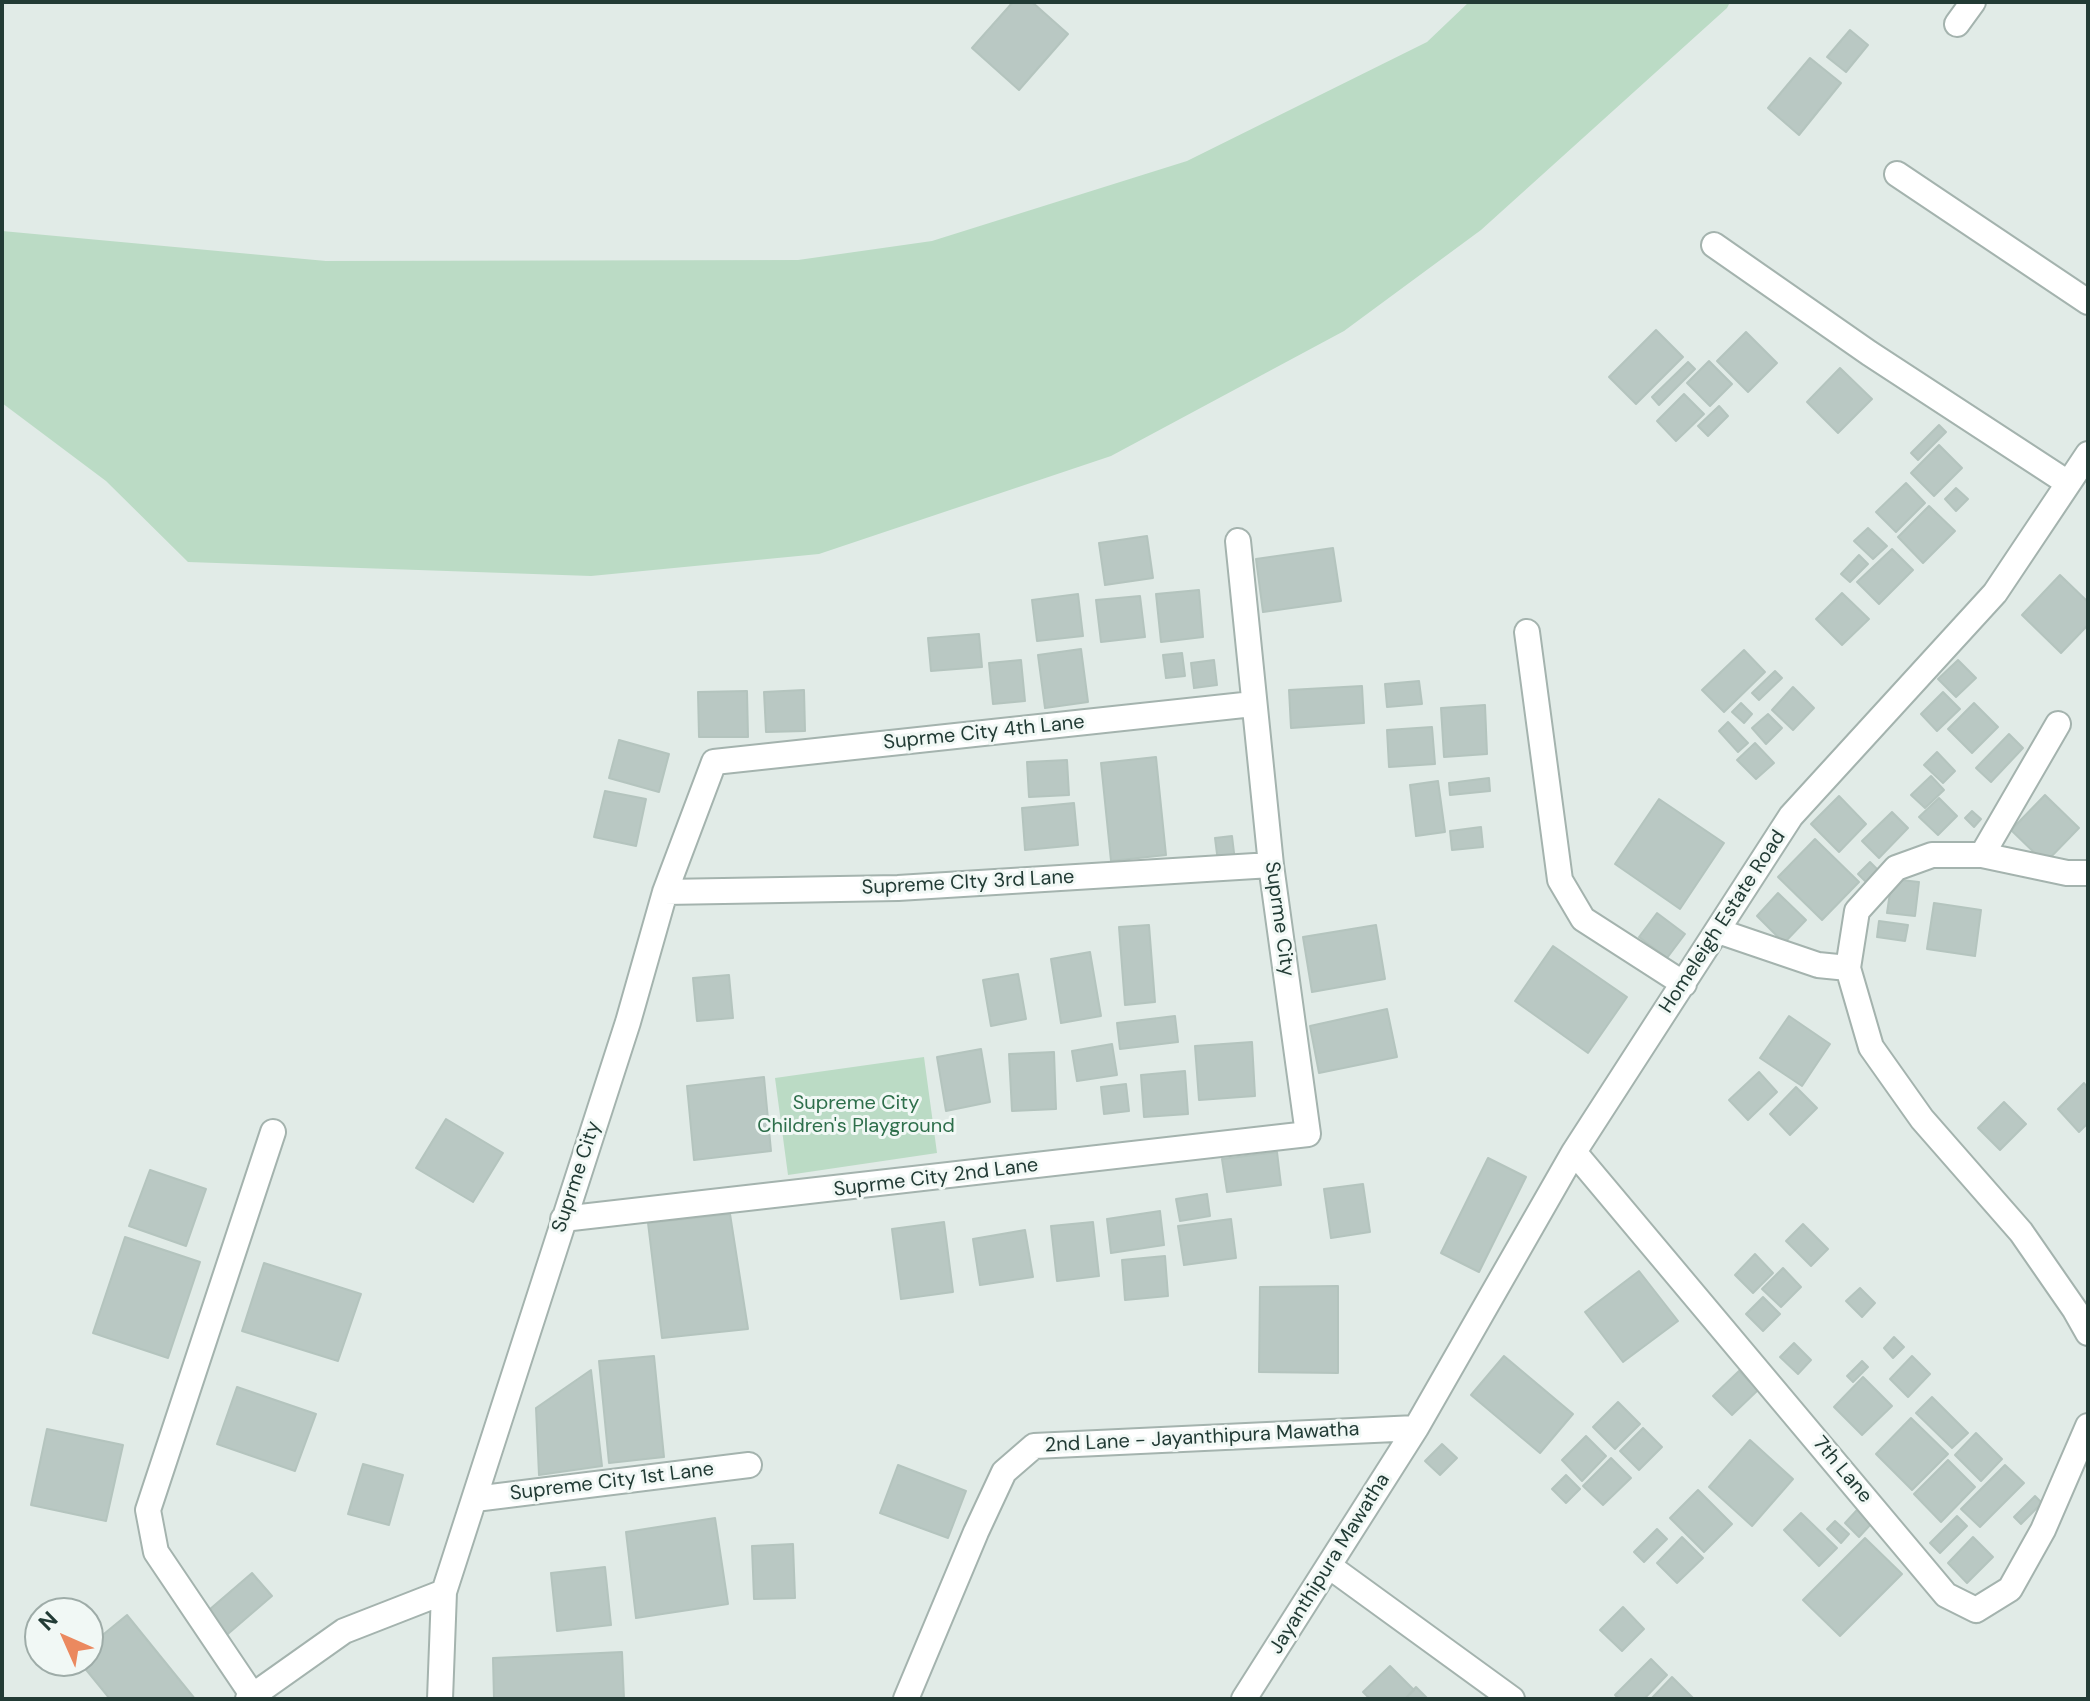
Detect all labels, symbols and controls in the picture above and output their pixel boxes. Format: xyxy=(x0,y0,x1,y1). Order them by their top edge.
street label: Suprme City 4th Lane xyxy=(882,711,1086,755)
street label: Homeleigh Estate Road xyxy=(1655,826,1791,1018)
street label: Suprme City xyxy=(1259,860,1299,978)
street label: Supreme CIty 3rd Lane xyxy=(861,865,1075,901)
park label: Supreme City Children's Playground xyxy=(757,1092,955,1139)
street label: Suprme City xyxy=(548,1118,606,1236)
street label: Suprme City 2nd Lane xyxy=(832,1154,1040,1202)
street label: 2nd Lane - Jayanthipura Mawatha xyxy=(1044,1418,1360,1458)
street label: 7th Lane xyxy=(1807,1432,1877,1508)
street label: Supreme City 1st Lane xyxy=(509,1458,715,1506)
street label: Jayanthipura Mawatha xyxy=(1265,1469,1395,1659)
north arrow xyxy=(24,1597,104,1677)
text: N xyxy=(32,1605,64,1637)

